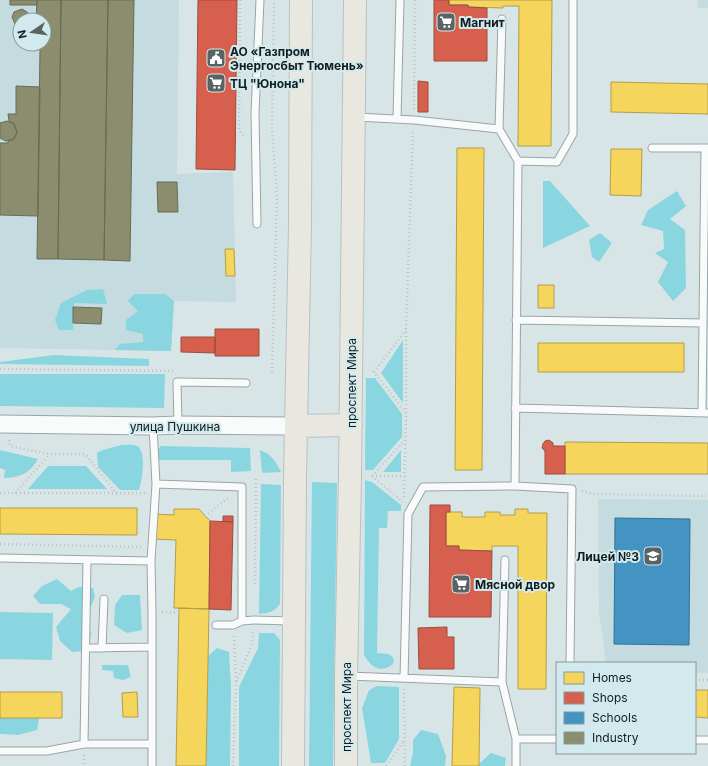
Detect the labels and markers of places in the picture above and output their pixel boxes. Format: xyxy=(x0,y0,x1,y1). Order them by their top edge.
supermarket icon: Магнит xyxy=(435,11,457,33)
place label: Магнит xyxy=(460,15,505,30)
place label: АО «Газпром Энергосбыт Тюмень» xyxy=(230,44,364,73)
public building icon: АО «Газпром Энергосбыт Тюмень» xyxy=(205,47,227,69)
supermarket icon: ТЦ "Юнона" xyxy=(205,72,227,94)
place label: ТЦ "Юнона" xyxy=(230,76,305,91)
school or university icon: Лицей №3 xyxy=(642,545,664,567)
place label: Лицей №3 xyxy=(576,549,639,564)
supermarket icon: Мясной двор xyxy=(450,573,472,595)
place label: Мясной двор xyxy=(475,577,556,592)

